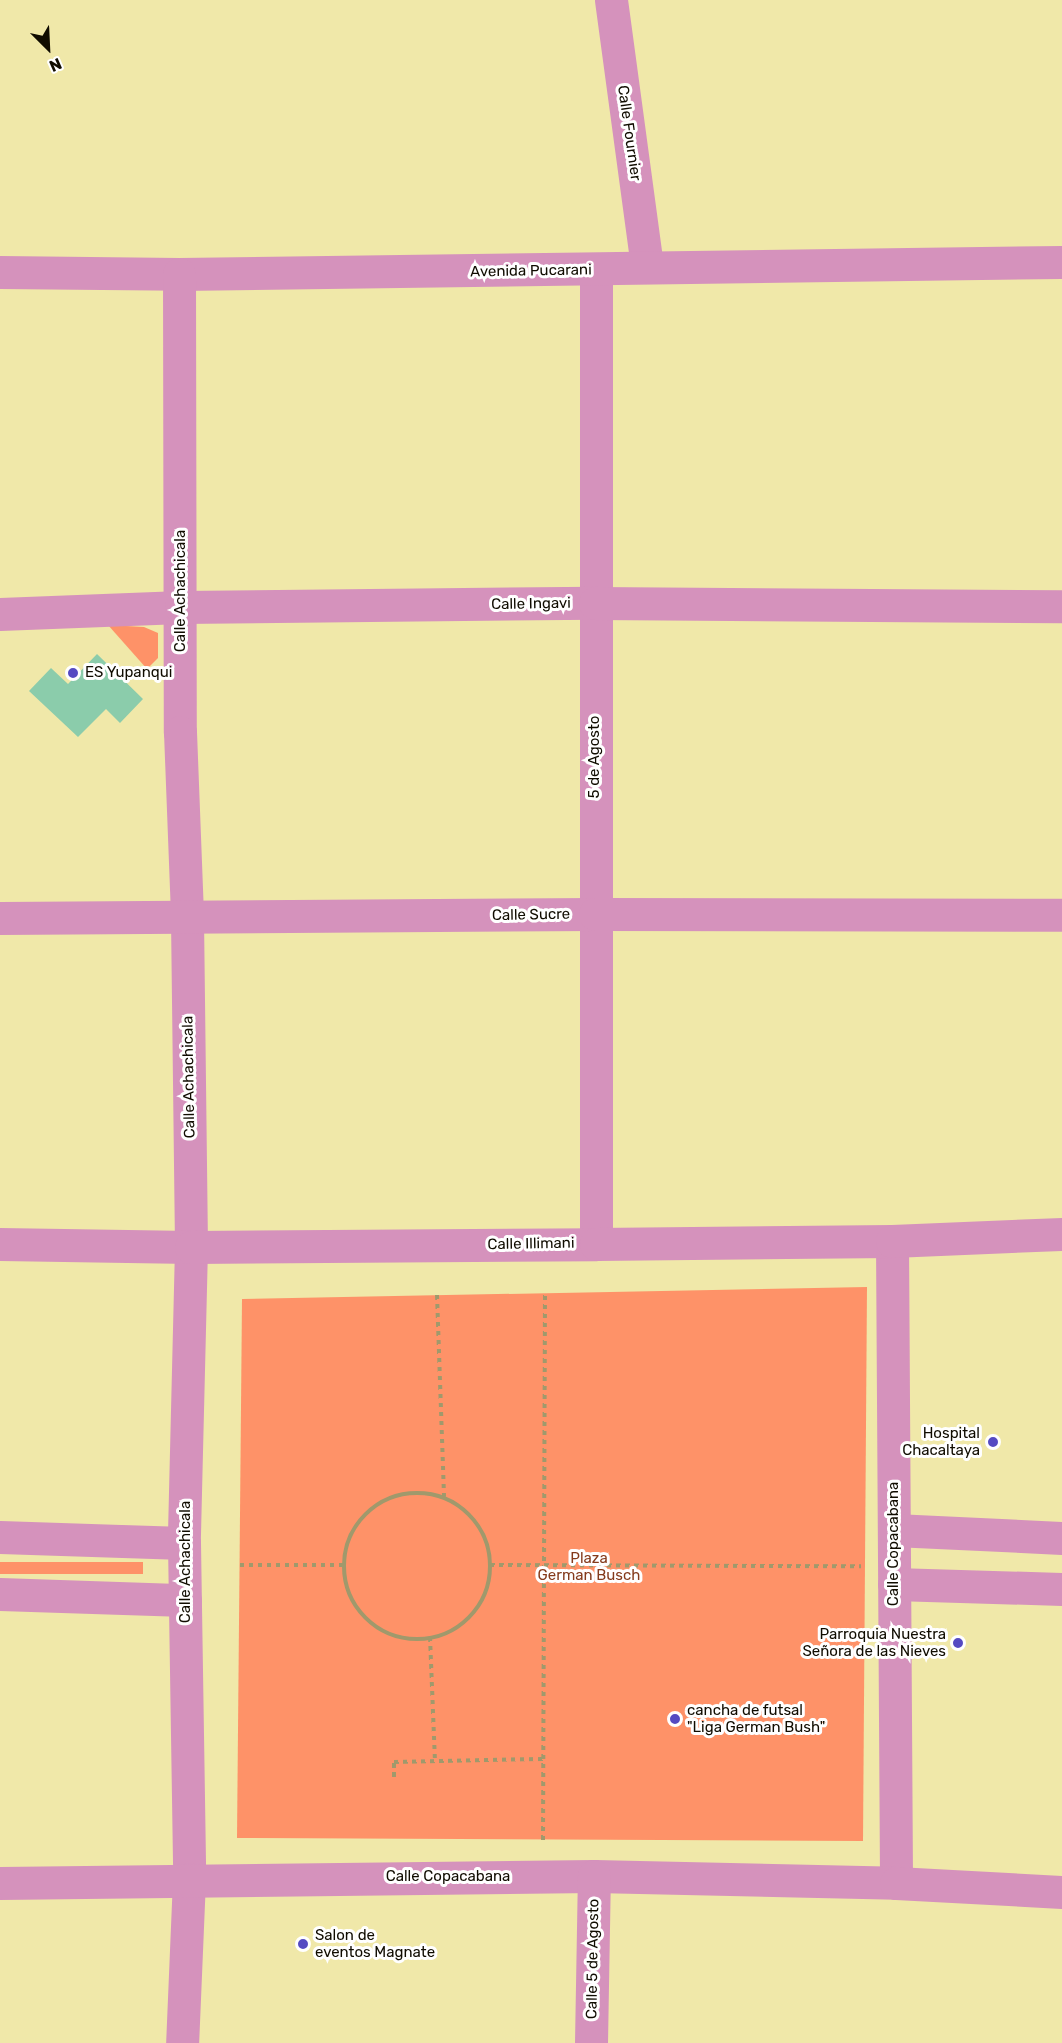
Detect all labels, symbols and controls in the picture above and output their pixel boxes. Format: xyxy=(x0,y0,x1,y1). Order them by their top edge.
north arrow xyxy=(18,18,78,78)
text: N xyxy=(46,54,65,76)
street label: Calle Fournier xyxy=(613,84,645,182)
street label: Avenida Pucarani xyxy=(470,261,592,281)
street label: Calle Achachicala xyxy=(172,530,190,652)
street label: Calle Ingavi xyxy=(491,594,571,614)
place label: ES Yupanqui xyxy=(85,664,173,682)
marker: ES Yupanqui xyxy=(66,666,80,680)
street label: 5 de Agosto xyxy=(586,715,604,799)
street label: Calle Sucre xyxy=(492,905,570,925)
street label: Calle Achachicala xyxy=(179,1015,199,1139)
street label: Calle Illimani xyxy=(487,1234,575,1254)
place label: Hospital Chacaltaya xyxy=(902,1424,980,1459)
marker: Hospital Chacaltaya xyxy=(984,1433,1002,1451)
street label: Calle Copacabana xyxy=(885,1482,903,1606)
street label: Calle Achachicala xyxy=(177,1501,195,1623)
park label: Plaza German Busch xyxy=(538,1549,640,1584)
place label: Parroquia Nuestra Señora de las Nieves xyxy=(803,1625,946,1660)
marker: Parroquia Nuestra Señora de las Nieves xyxy=(951,1636,965,1650)
place label: cancha de futsal "Liga German Bush" xyxy=(687,1701,825,1736)
marker: cancha de futsal "Liga German Bush" xyxy=(668,1712,682,1726)
street label: Calle Copacabana xyxy=(386,1868,510,1886)
street label: Calle 5 de Agosto xyxy=(583,1898,603,2020)
place label: Salon de eventos Magnate xyxy=(315,1926,435,1961)
marker: Salon de eventos Magnate xyxy=(296,1937,310,1951)

